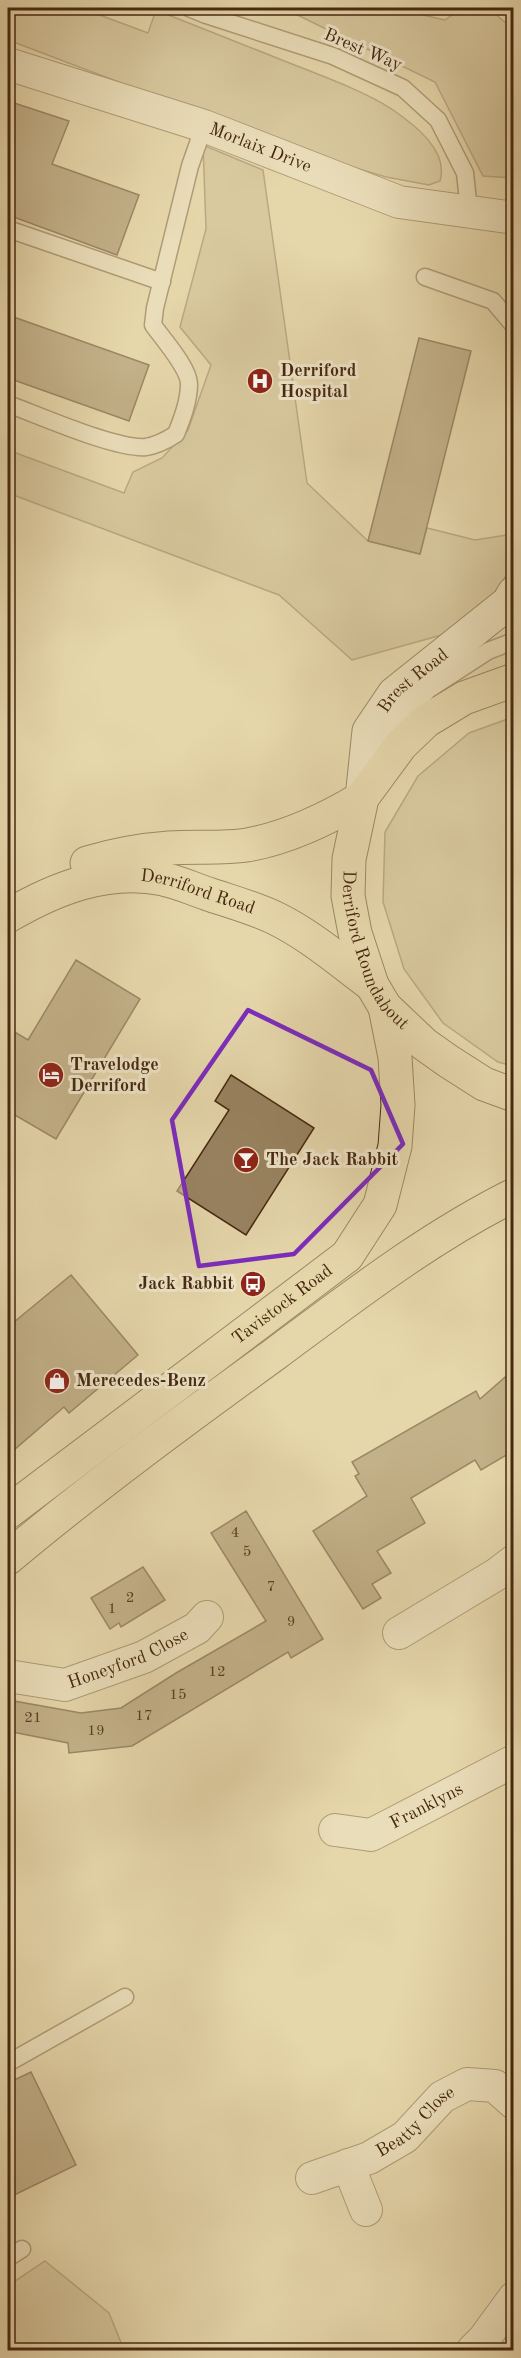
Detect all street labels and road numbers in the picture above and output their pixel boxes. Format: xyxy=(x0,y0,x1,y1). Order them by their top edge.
street label: Brest Way xyxy=(321,25,405,75)
street label: Morlaix Drive xyxy=(207,120,314,176)
street label: Brest Road xyxy=(375,645,452,716)
street label: Derriford Road xyxy=(140,867,257,918)
street label: Derriford Roundabout xyxy=(339,870,412,1033)
street label: Tavistock Road xyxy=(229,1261,336,1348)
street label: Honeyford Close xyxy=(65,1626,191,1692)
street label: Franklyns xyxy=(387,1780,466,1832)
street label: Beatty Close xyxy=(373,2083,458,2161)

